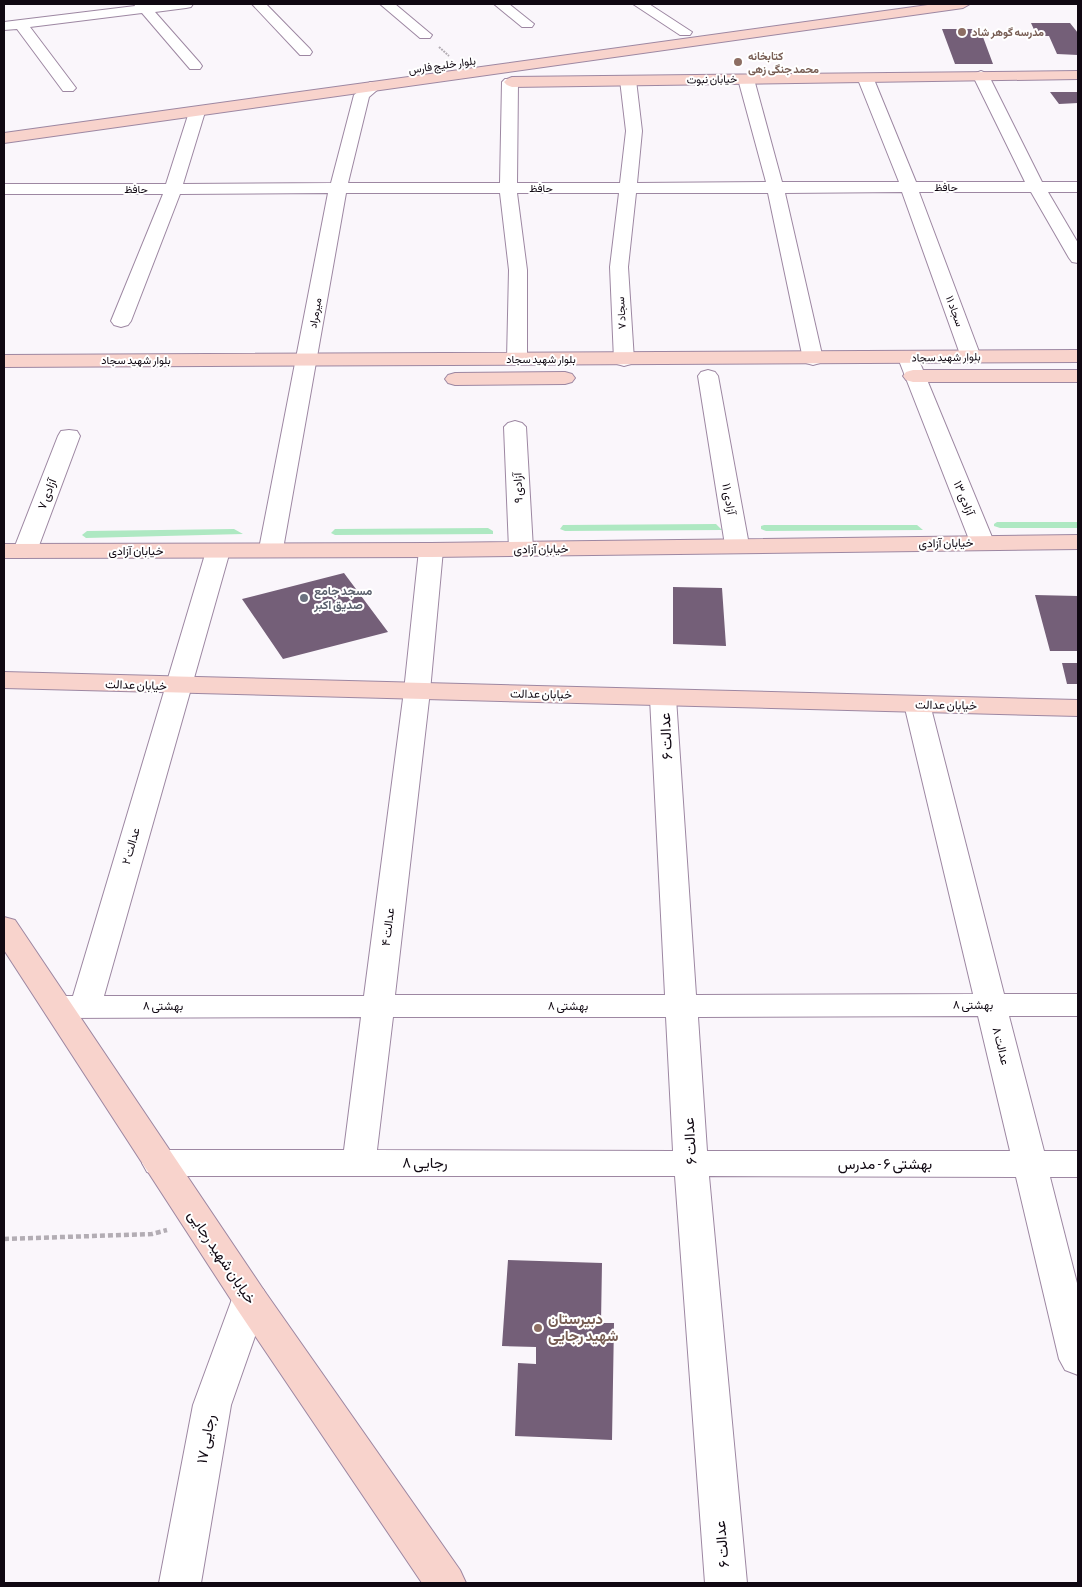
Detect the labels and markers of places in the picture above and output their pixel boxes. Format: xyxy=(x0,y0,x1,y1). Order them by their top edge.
marker: مدرسه گوهر شاد xyxy=(956,26,968,38)
place label: مدرسه گوهر شاد xyxy=(972,26,1044,39)
place label: کتابخانه محمد جنگی زهی xyxy=(748,50,819,76)
marker: کتابخانه محمد جنگی زهی xyxy=(732,56,744,68)
place label: مسجد جامع صدیق اکبر xyxy=(313,584,373,613)
marker: مسجد جامع صدیق اکبر xyxy=(298,592,310,604)
place label: دبیرستان شهید رجایی xyxy=(548,1310,618,1345)
marker: دبیرستان شهید رجایی xyxy=(532,1322,544,1334)

